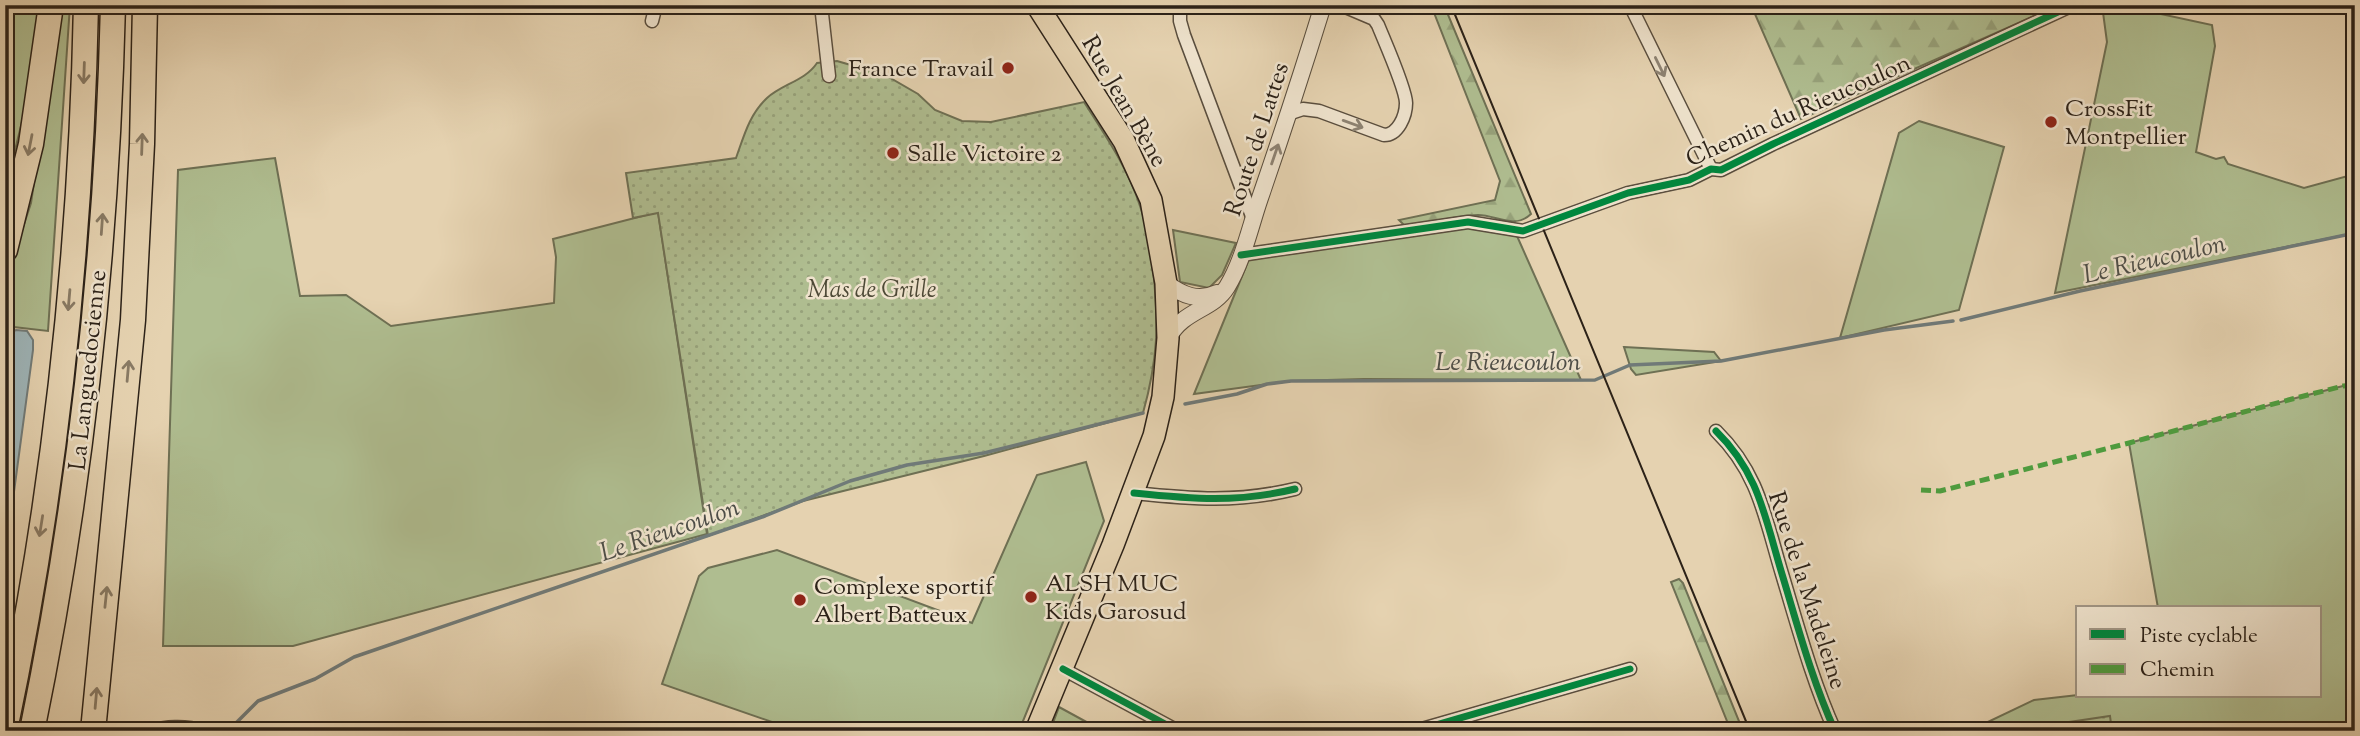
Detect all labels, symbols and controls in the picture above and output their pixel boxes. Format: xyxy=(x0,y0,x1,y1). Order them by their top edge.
street label: Rue Jean Bène xyxy=(1072,30,1175,174)
street label: Chemin du Rieucoulon xyxy=(1681,47,1917,177)
place label: France Travail xyxy=(848,53,994,87)
one-way arrow xyxy=(1654,56,1667,77)
street label: Route de Lattes xyxy=(1217,58,1299,221)
marker: France Travail xyxy=(1000,60,1016,76)
one-way arrow xyxy=(77,62,91,85)
place label: CrossFit Montpellier xyxy=(2065,93,2187,155)
marker: CrossFit Montpellier xyxy=(2043,114,2059,130)
one-way arrow xyxy=(1342,119,1364,131)
one-way arrow xyxy=(23,133,37,156)
one-way arrow xyxy=(135,133,148,156)
place label: Salle Victoire 2 xyxy=(907,138,1062,172)
one-way arrow xyxy=(1270,144,1282,166)
marker: Salle Victoire 2 xyxy=(885,145,901,161)
one-way arrow xyxy=(96,213,109,236)
water label: Le Rieucoulon xyxy=(2079,226,2230,295)
street label: La Languedocienne xyxy=(62,268,116,472)
park label: Mas de Grille xyxy=(808,274,936,308)
one-way arrow xyxy=(62,289,75,311)
water label: Le Rieucoulon xyxy=(1435,345,1581,382)
one-way arrow xyxy=(122,360,135,383)
street label: Rue de la Madeleine xyxy=(1758,487,1854,694)
water label: Le Rieucoulon xyxy=(595,490,745,573)
one-way arrow xyxy=(34,514,47,537)
place label: ALSH MUC Kids Garosud xyxy=(1045,568,1187,630)
place label: Complexe sportif Albert Batteux xyxy=(814,571,995,633)
one-way arrow xyxy=(100,587,113,609)
marker: ALSH MUC Kids Garosud xyxy=(1023,589,1039,605)
marker: Complexe sportif Albert Batteux xyxy=(792,592,808,608)
legend xyxy=(2076,606,2322,698)
text: Piste cyclable xyxy=(2140,622,2258,652)
text: Chemin xyxy=(2140,656,2215,686)
one-way arrow xyxy=(90,687,103,710)

